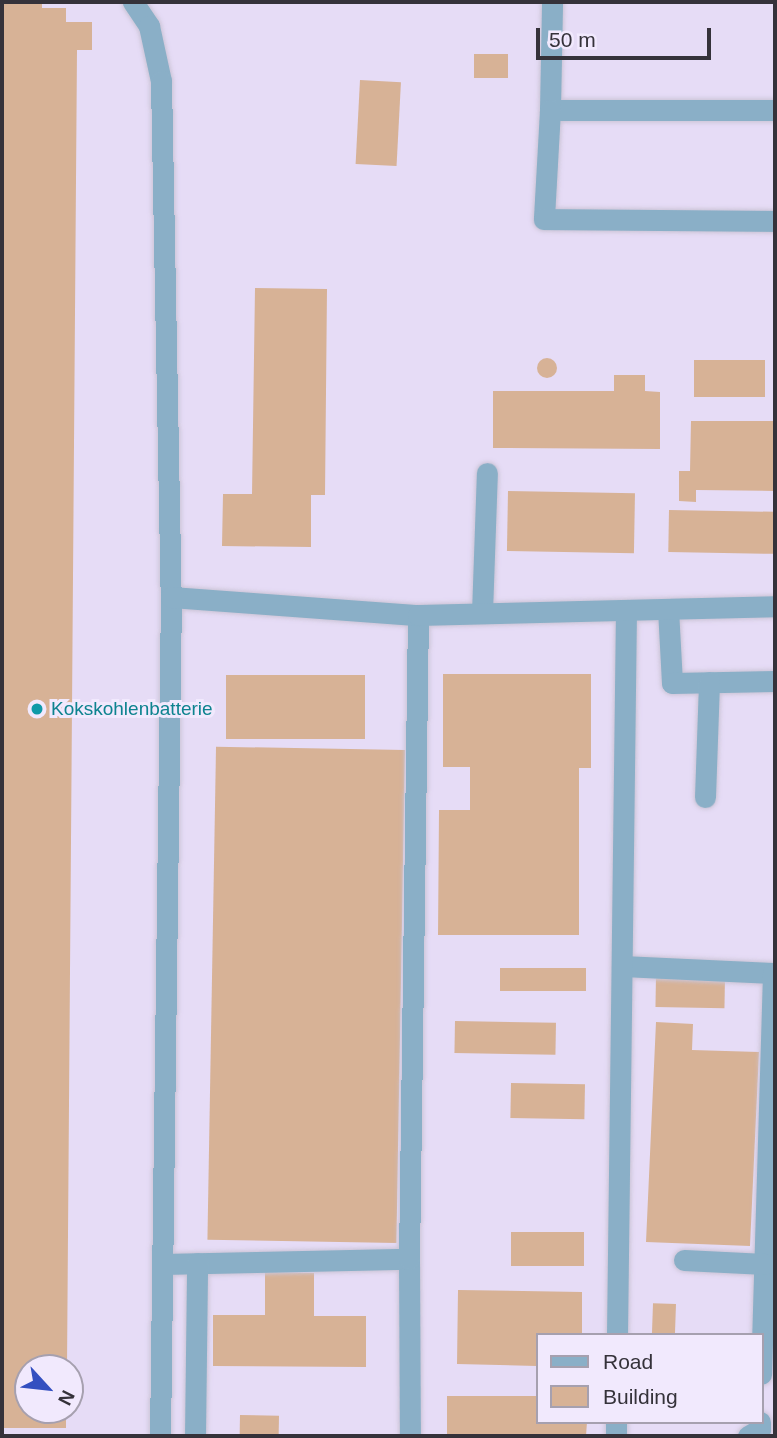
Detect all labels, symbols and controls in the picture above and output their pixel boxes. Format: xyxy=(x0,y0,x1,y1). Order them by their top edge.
scale bar xyxy=(539,14,714,58)
text: 50 m xyxy=(549,28,596,51)
place label: Kokskohlenbatterie xyxy=(51,698,213,720)
marker: Kokskohlenbatterie xyxy=(29,701,45,717)
legend xyxy=(536,1333,763,1424)
text: Road xyxy=(603,1350,653,1373)
north arrow xyxy=(14,1354,84,1424)
text: Building xyxy=(603,1385,678,1408)
text: N xyxy=(54,1387,79,1409)

